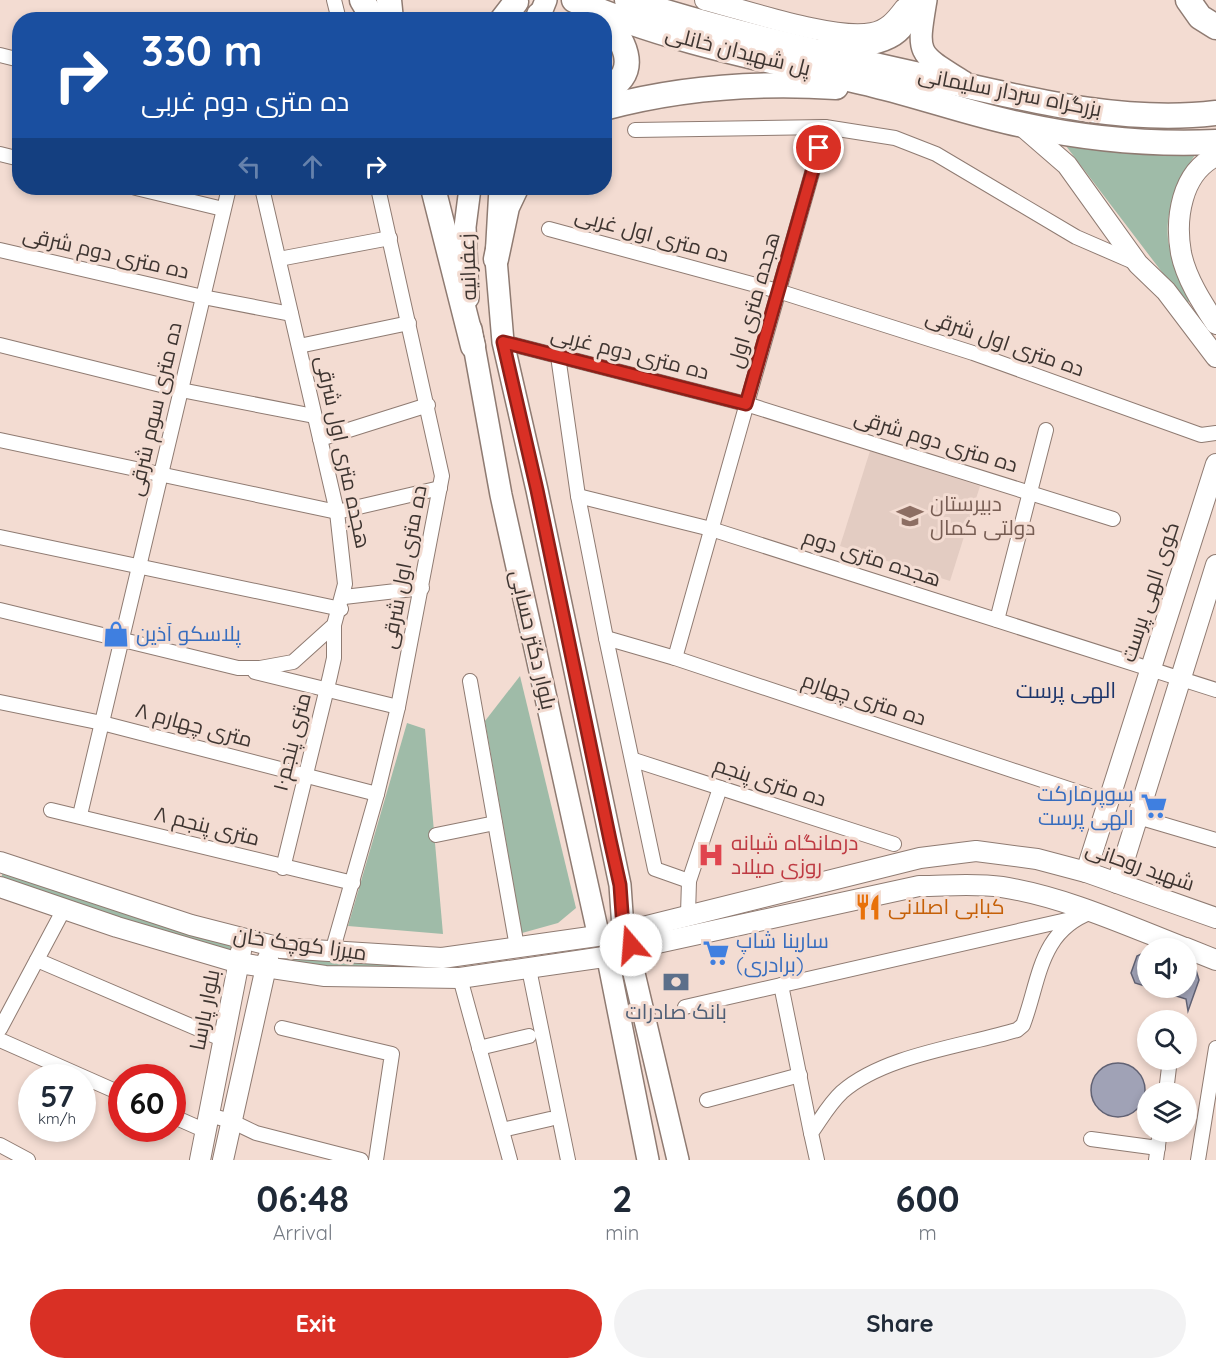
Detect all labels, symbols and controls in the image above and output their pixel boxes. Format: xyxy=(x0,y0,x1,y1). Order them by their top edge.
street label: پل شهیدان خانلی xyxy=(663,19,814,83)
text: 330 m xyxy=(141,24,262,77)
icon: right xyxy=(42,36,120,114)
street label: بزرگراه سردار سلیمانی xyxy=(916,60,1104,123)
text: ده متری دوم غربی xyxy=(141,84,349,118)
pin xyxy=(793,122,844,173)
icon: arrive xyxy=(802,131,835,164)
icon: left xyxy=(233,150,266,183)
icon: ahead xyxy=(296,150,329,183)
icon: right xyxy=(359,150,392,183)
street label: ده متری اول غربی xyxy=(572,201,732,268)
street label: ده متری دوم شرقی xyxy=(20,220,192,286)
street label: هجده متری اول xyxy=(721,229,786,371)
street label: زعفرانیه xyxy=(453,233,481,301)
street label: ده متری اول شرقی xyxy=(922,303,1088,382)
street label: ده متری سوم شرقی xyxy=(121,319,189,499)
street label: ده متری دوم غربی xyxy=(548,320,712,386)
street label: هجده متری اول شرقی xyxy=(310,353,377,551)
street label: ده متری دوم شرقی xyxy=(851,403,1021,479)
street label: ده متری اول شرقی xyxy=(374,483,433,651)
place label: دبیرستان دولتی کمال xyxy=(930,490,1035,541)
school or university icon: دبیرستان دولتی کمال xyxy=(895,501,925,531)
street label: کوی الهی پرست xyxy=(1114,518,1186,666)
street label: هجده متری دوم xyxy=(799,522,945,594)
street label: بلوار دکتر حسابی xyxy=(504,567,563,712)
shop icon: پلاسکو آذین xyxy=(101,619,131,649)
place label: پلاسکو آذین xyxy=(136,620,241,648)
street label: ده متری چهارم xyxy=(798,666,930,732)
district label: الهی پرست xyxy=(1016,676,1116,705)
street label: ۱۰متری پنجم xyxy=(266,690,318,794)
street label: ۸ متری چهارم xyxy=(133,696,255,754)
street label: ده متری پنجم xyxy=(710,751,830,813)
place label: سوپرمارکت الهی پرست xyxy=(1037,780,1134,832)
supermarket icon: سوپرمارکت الهی پرست xyxy=(1139,791,1169,821)
street label: ۸ متری پنجم xyxy=(151,799,263,853)
place label: درمانگاه شبانه روزی میلاد xyxy=(731,829,859,880)
street label: شهید روحانی xyxy=(1082,834,1198,897)
hospital icon: درمانگاه شبانه روزی میلاد xyxy=(696,840,726,870)
restaurant icon: کبابی اصلانی xyxy=(853,892,883,922)
place label: کبابی اصلانی xyxy=(888,893,1005,920)
position arrow xyxy=(599,913,663,977)
street label: میرزا کوچک خان xyxy=(231,921,369,967)
place label: سارینا شاپ (برادری) xyxy=(736,927,829,978)
supermarket icon: سارینا شاپ (برادری) xyxy=(701,938,731,968)
map controls xyxy=(1137,938,1197,1142)
button: sound xyxy=(1137,938,1197,998)
street label: بلوار پارسا xyxy=(183,967,227,1053)
bank icon: بانک صادرات xyxy=(661,967,691,997)
place label: بانک صادرات xyxy=(625,998,727,1024)
button: search xyxy=(1137,1010,1197,1070)
speed limit sign: 60 xyxy=(108,1064,186,1142)
text: 57 xyxy=(40,1077,74,1115)
button: layers xyxy=(1137,1082,1197,1142)
text: km/h xyxy=(38,1109,76,1128)
text: 06:48 xyxy=(256,1176,349,1221)
text: 2 xyxy=(612,1176,633,1221)
text: 600 xyxy=(896,1176,960,1221)
text: Arrival xyxy=(273,1220,333,1245)
text: min xyxy=(605,1220,639,1245)
text: m xyxy=(919,1220,937,1245)
button: Exit xyxy=(30,1289,602,1358)
button: Share xyxy=(614,1289,1186,1358)

